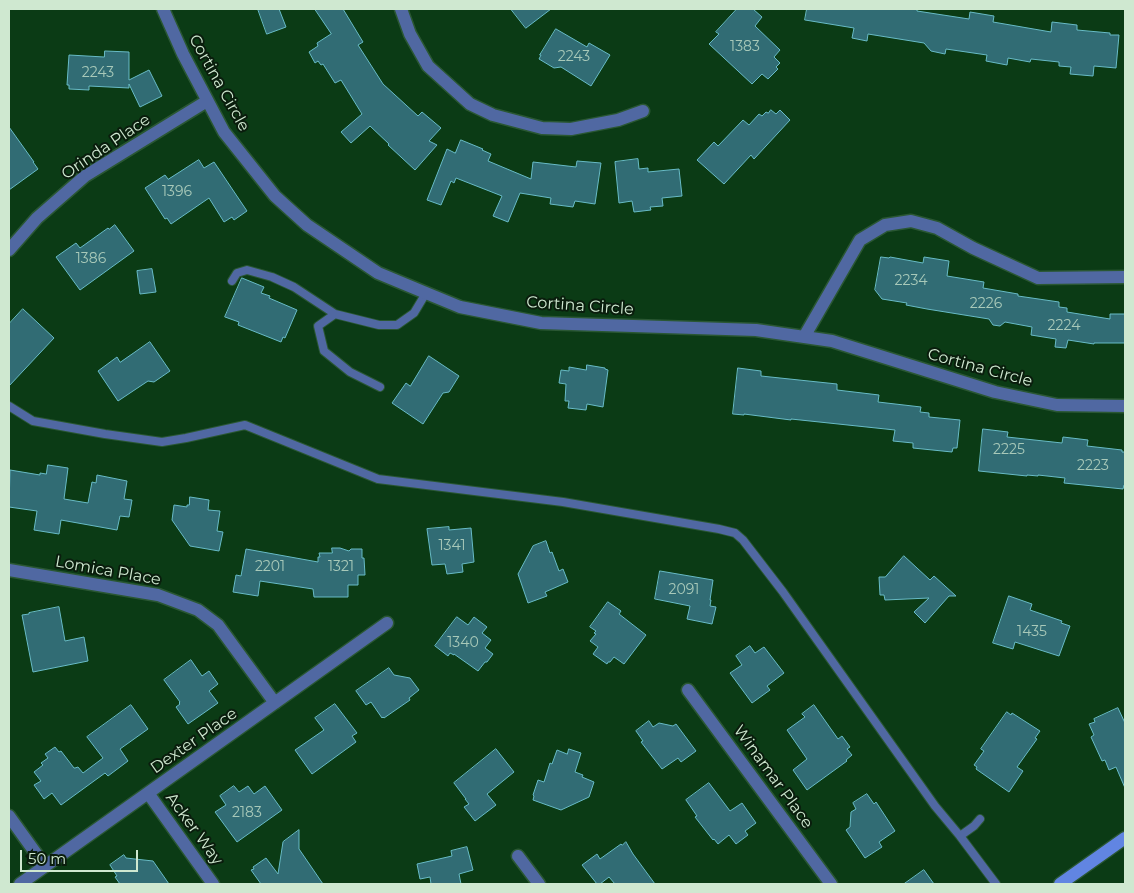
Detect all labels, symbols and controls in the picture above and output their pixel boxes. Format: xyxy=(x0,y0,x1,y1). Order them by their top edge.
street label: Cortina Circle xyxy=(185,31,253,135)
house number: 1383 xyxy=(730,39,760,55)
house number: 2243 xyxy=(558,49,590,65)
house number: 2243 xyxy=(82,65,114,81)
street label: Orinda Place xyxy=(58,110,154,184)
house number: 1396 xyxy=(162,184,192,200)
house number: 1386 xyxy=(76,251,106,267)
house number: 2234 xyxy=(894,273,928,289)
street label: Cortina Circle xyxy=(526,293,634,319)
house number: 2226 xyxy=(970,296,1002,312)
house number: 2224 xyxy=(1048,318,1080,334)
street label: Cortina Circle xyxy=(926,345,1034,391)
house number: 2225 xyxy=(993,442,1025,458)
house number: 2223 xyxy=(1077,458,1109,474)
house number: 1341 xyxy=(439,538,465,554)
street label: Lomica Place xyxy=(54,552,162,590)
house number: 2201 xyxy=(255,559,285,575)
house number: 1321 xyxy=(328,559,354,575)
house number: 2091 xyxy=(669,582,699,598)
house number: 1435 xyxy=(1017,624,1047,640)
house number: 1340 xyxy=(447,635,479,651)
street label: Dexter Place xyxy=(147,704,241,778)
street label: Winamar Place xyxy=(729,722,817,832)
street label: Acker Way xyxy=(161,789,227,869)
house number: 2183 xyxy=(232,805,262,821)
scale bar xyxy=(22,840,140,872)
text: 50 m xyxy=(28,849,66,868)

